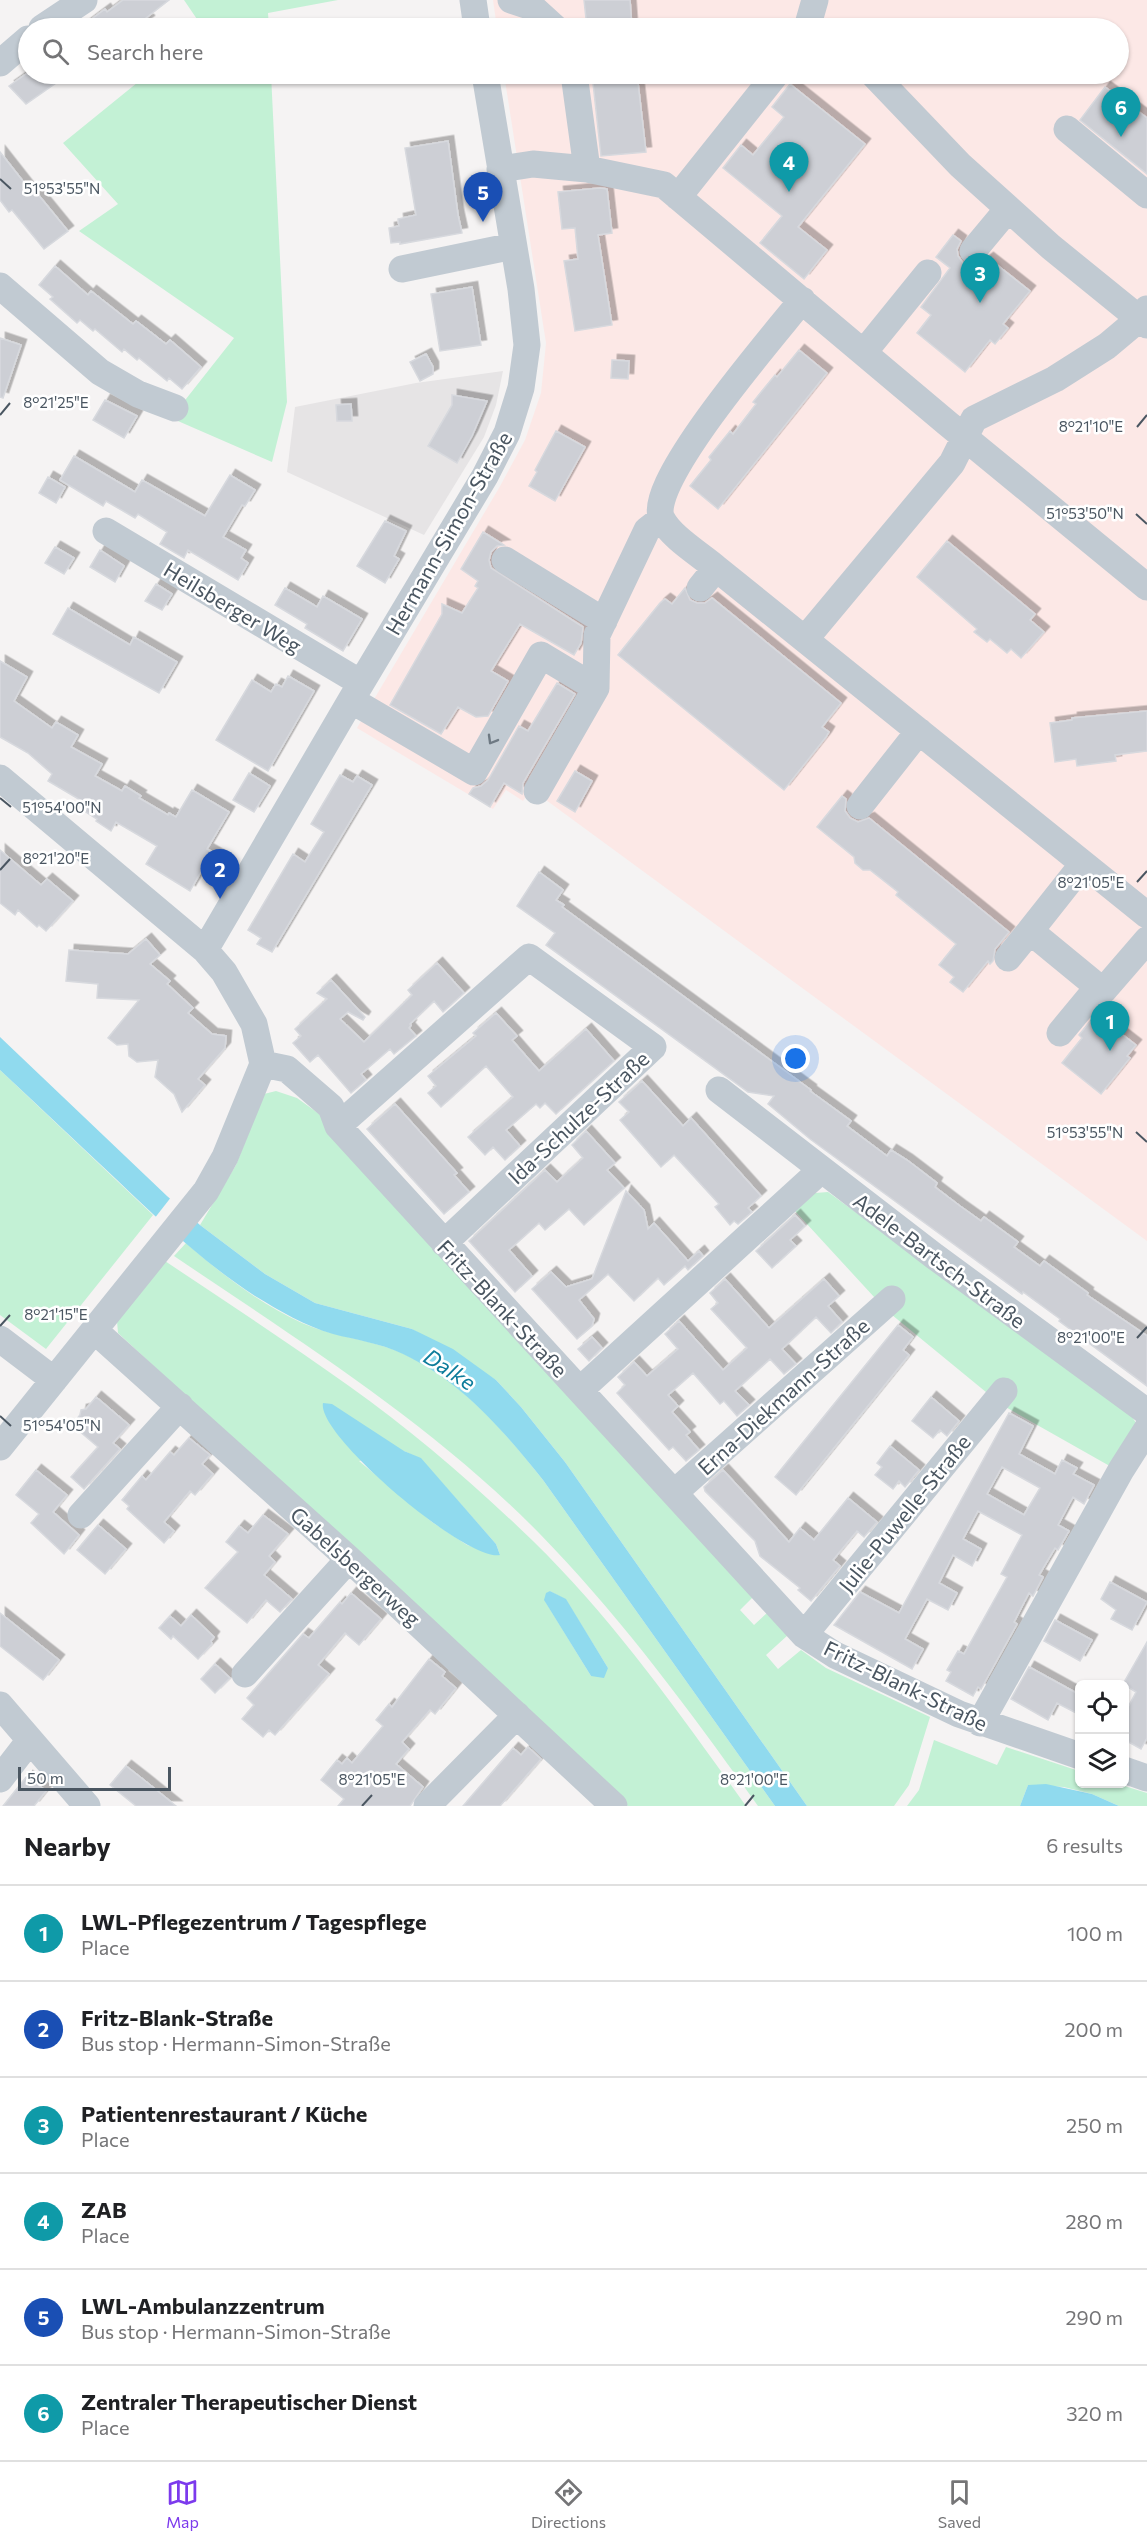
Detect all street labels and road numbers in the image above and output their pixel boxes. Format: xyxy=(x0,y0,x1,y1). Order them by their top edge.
street label: Hermann-Simon-Straße xyxy=(380,427,516,639)
street label: Heilsberger Weg xyxy=(160,556,306,658)
street label: Ida-Schulze-Straße xyxy=(502,1045,654,1189)
street label: Adele-Bartsch-Straße xyxy=(849,1187,1031,1333)
street label: Fritz-Blank-Straße xyxy=(433,1234,573,1382)
street label: Erna-Diekmann-Straße xyxy=(692,1312,874,1480)
street label: Julie-Puwelle-Straße xyxy=(833,1429,975,1597)
street label: Gabelsbergerweg xyxy=(286,1501,426,1631)
street label: Fritz-Blank-Straße xyxy=(820,1635,992,1735)

